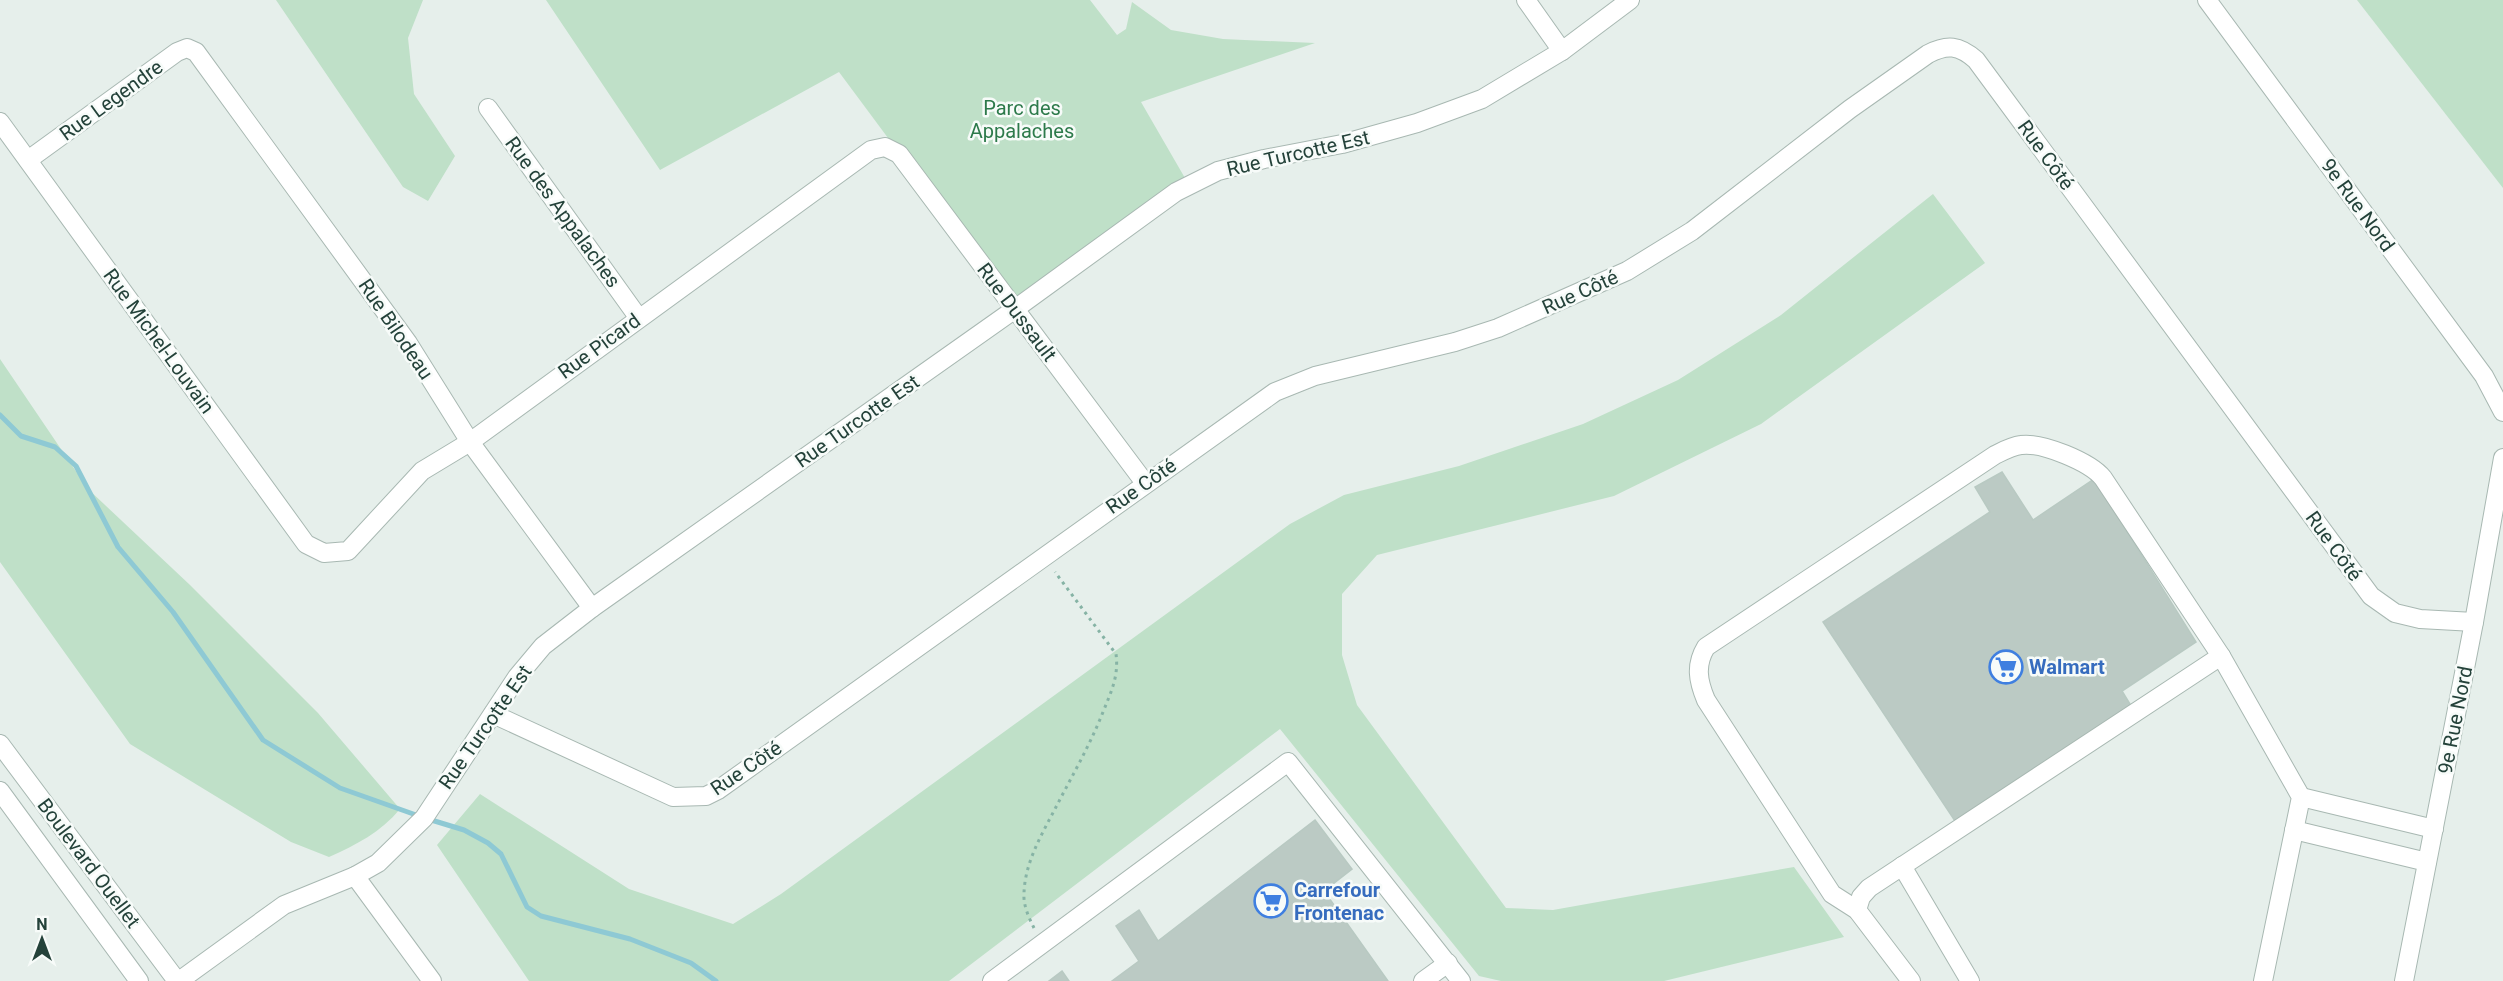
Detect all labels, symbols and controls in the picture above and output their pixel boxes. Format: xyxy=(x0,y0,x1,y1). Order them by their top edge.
street label: Rue Legendre xyxy=(55,55,167,145)
park label: Parc des Appalaches xyxy=(970,96,1074,143)
street label: Rue Côté xyxy=(2013,115,2079,195)
street label: Rue Turcotte Est xyxy=(1224,125,1372,181)
street label: Rue des Appalaches xyxy=(500,132,626,292)
street label: 9e Rue Nord xyxy=(2316,154,2400,256)
street label: Rue Dussault xyxy=(972,258,1062,366)
street label: Rue Michel-Louvain xyxy=(98,264,220,418)
street label: Rue Côté xyxy=(1538,265,1622,319)
street label: Rue Bilodeau xyxy=(354,274,438,384)
street label: Rue Picard xyxy=(553,308,645,384)
street label: Rue Turcotte Est xyxy=(790,369,924,473)
street label: Rue Côté xyxy=(1101,453,1181,519)
street label: Rue Côté xyxy=(2301,506,2367,586)
supermarket icon: Walmart xyxy=(1988,649,2024,685)
place label: Walmart xyxy=(2029,655,2105,679)
street label: Rue Turcotte Est xyxy=(433,660,537,794)
street label: 9e Rue Nord xyxy=(2433,664,2477,776)
street label: Rue Côté xyxy=(706,736,786,800)
street label: Boulevard Ouellet xyxy=(33,794,145,932)
place label: Carrefour Frontenac xyxy=(1294,878,1384,925)
supermarket icon: Carrefour Frontenac xyxy=(1253,883,1289,919)
north arrow xyxy=(12,909,72,969)
text: N xyxy=(36,915,48,934)

